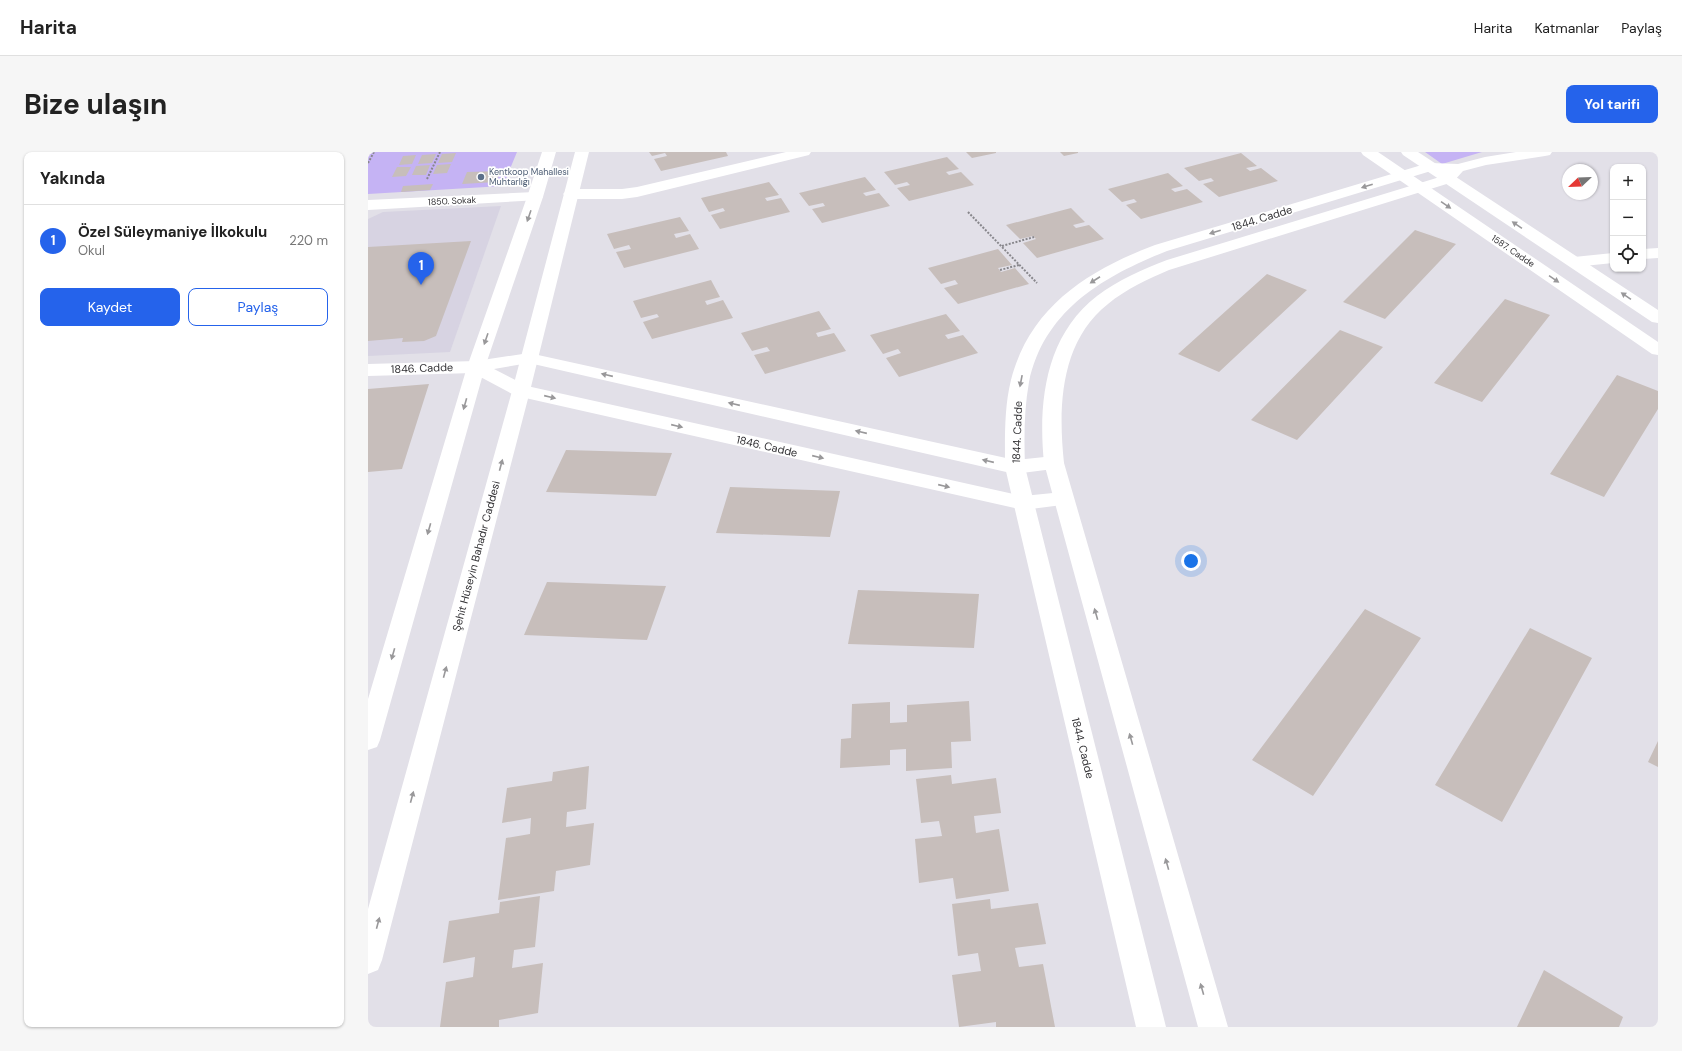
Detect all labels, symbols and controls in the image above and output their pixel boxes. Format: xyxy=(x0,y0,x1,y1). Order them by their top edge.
text: Harita xyxy=(20,15,77,40)
text: Harita xyxy=(1474,19,1512,37)
text: Katmanlar xyxy=(1534,19,1599,37)
text: Paylaş xyxy=(1621,19,1662,37)
button: Yol tarifi xyxy=(1566,85,1658,123)
text: Bize ulaşın xyxy=(24,86,167,123)
north arrow xyxy=(1562,164,1598,200)
map controls xyxy=(1610,164,1646,272)
button: + xyxy=(1610,164,1646,200)
place label: Kentkoop Mahallesi Muhtarlığı xyxy=(489,166,569,188)
text: Yakında xyxy=(40,167,105,189)
marker: Kentkoop Mahallesi Muhtarlığı xyxy=(476,172,486,182)
one-way arrow xyxy=(1360,183,1372,189)
street label: 1850. Sokak xyxy=(428,194,477,208)
button: − xyxy=(1610,200,1646,236)
one-way arrow xyxy=(1441,201,1451,209)
street label: 1844. Cadde xyxy=(1230,202,1294,234)
one-way arrow xyxy=(526,210,532,222)
one-way arrow xyxy=(1511,221,1523,228)
text: Özel Süleymaniye İlkokulu xyxy=(78,222,267,242)
one-way arrow xyxy=(1209,229,1221,235)
text: 1 xyxy=(51,232,55,249)
text: 220 m xyxy=(289,232,328,249)
street label: 1587. Cadde xyxy=(1489,232,1537,270)
button: locate xyxy=(1610,236,1646,272)
text: Okul xyxy=(78,242,105,259)
pin: 1 xyxy=(408,252,434,285)
one-way arrow xyxy=(1548,275,1559,282)
one-way arrow xyxy=(1089,276,1101,283)
button: Kaydet xyxy=(40,288,180,326)
button: Paylaş xyxy=(188,288,328,326)
one-way arrow xyxy=(1620,293,1631,300)
one-way arrow xyxy=(483,333,489,345)
street label: 1846. Cadde xyxy=(391,360,453,376)
one-way arrow xyxy=(601,372,614,378)
one-way arrow xyxy=(1018,375,1024,388)
one-way arrow xyxy=(544,395,556,401)
one-way arrow xyxy=(462,399,468,411)
one-way arrow xyxy=(728,400,740,406)
street label: 1844. Cadde xyxy=(1009,401,1025,463)
one-way arrow xyxy=(671,423,683,429)
one-way arrow xyxy=(855,429,867,435)
street label: 1846. Cadde xyxy=(735,432,799,460)
one-way arrow xyxy=(811,455,824,461)
one-way arrow xyxy=(982,457,994,463)
one-way arrow xyxy=(498,459,504,471)
street label: Şehit Hüseyin Bahadır Caddesi xyxy=(449,479,503,633)
one-way arrow xyxy=(938,483,951,489)
one-way arrow xyxy=(426,523,432,535)
your location xyxy=(1181,551,1201,571)
one-way arrow xyxy=(1093,608,1099,620)
one-way arrow xyxy=(390,648,396,660)
one-way arrow xyxy=(443,665,449,678)
street label: 1844. Cadde xyxy=(1069,716,1097,780)
one-way arrow xyxy=(1128,733,1134,746)
one-way arrow xyxy=(409,791,415,803)
one-way arrow xyxy=(1164,858,1170,870)
one-way arrow xyxy=(375,916,381,928)
one-way arrow xyxy=(1199,983,1205,995)

